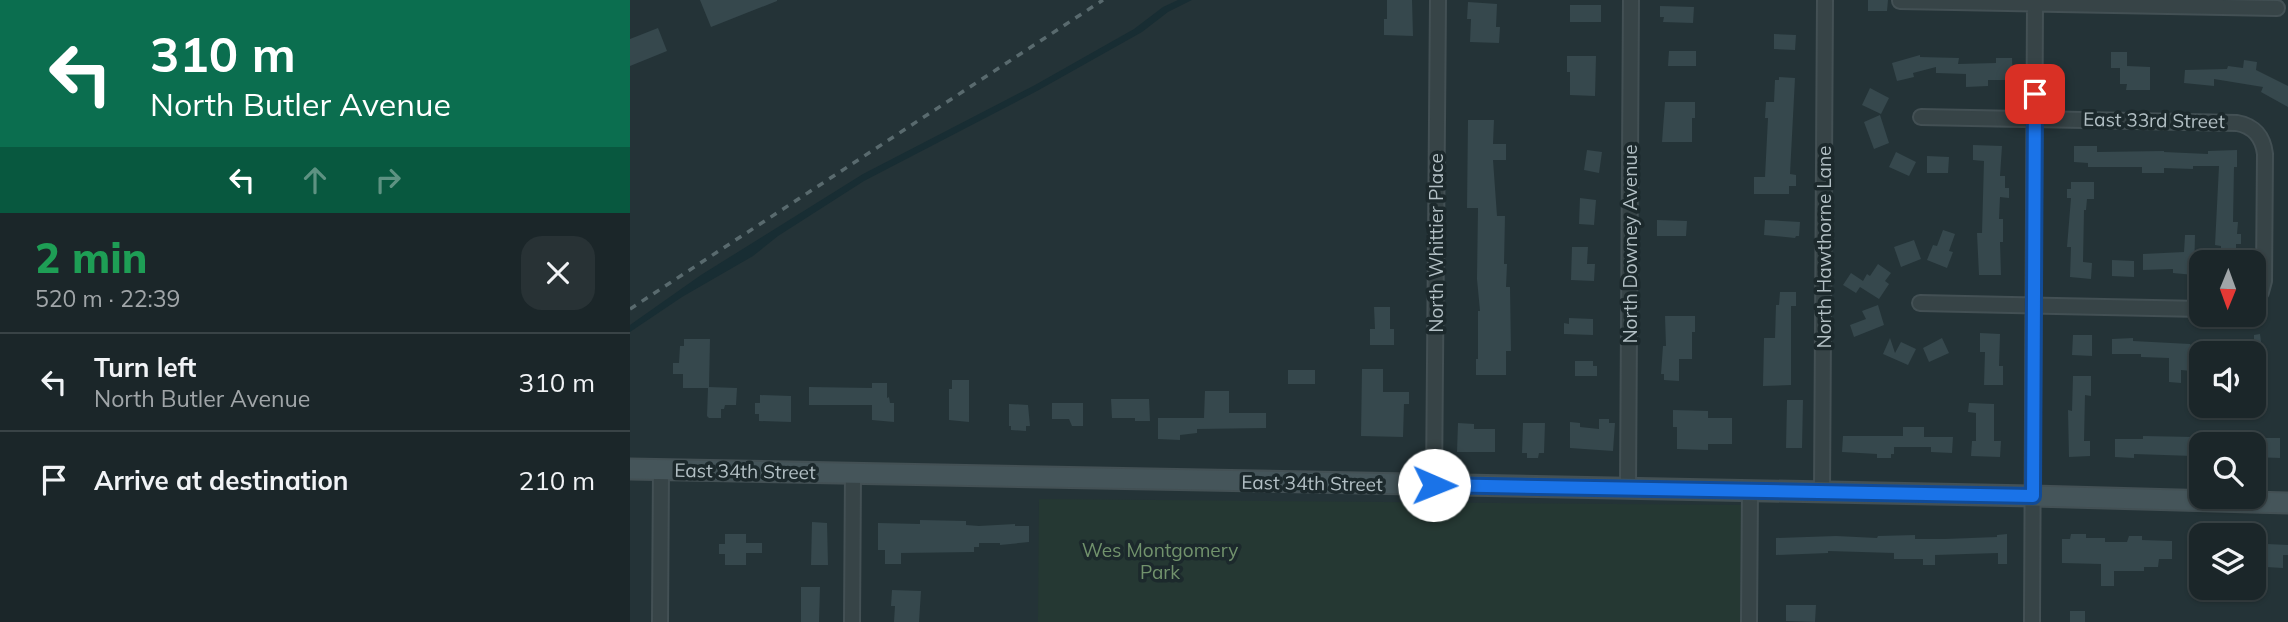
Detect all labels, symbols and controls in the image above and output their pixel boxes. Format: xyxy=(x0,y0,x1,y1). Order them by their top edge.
text: 310 m xyxy=(150,23,296,84)
icon: left xyxy=(35,28,126,119)
pin xyxy=(2005,64,2065,124)
icon: arrive xyxy=(2016,75,2054,113)
text: North Butler Avenue xyxy=(150,84,451,124)
street label: East 33rd Street xyxy=(2083,107,2225,133)
street label: North Downey Avenue xyxy=(1618,144,1642,344)
street label: North Hawthorne Lane xyxy=(1812,146,1836,348)
street label: North Whittier Place xyxy=(1424,153,1448,333)
icon: left xyxy=(223,161,261,199)
icon: ahead xyxy=(296,161,334,199)
icon: right xyxy=(369,161,407,199)
text: 2 min xyxy=(35,231,148,284)
button: close xyxy=(521,236,595,310)
north arrow xyxy=(2189,250,2266,327)
map controls xyxy=(2189,250,2266,600)
text: 520 m · 22:39 xyxy=(35,284,180,313)
button: sound xyxy=(2189,341,2266,418)
text: Turn left xyxy=(94,351,196,384)
icon: left xyxy=(35,363,73,401)
text: 310 m xyxy=(519,366,595,399)
text: North Butler Avenue xyxy=(94,384,310,413)
button: search xyxy=(2189,432,2266,509)
position arrow xyxy=(1397,448,1471,522)
street label: East 34th Street xyxy=(674,458,816,484)
icon: arrive xyxy=(35,461,73,499)
text: Arrive at destination xyxy=(94,464,349,497)
text: 210 m xyxy=(519,464,595,497)
street label: East 34th Street xyxy=(1241,470,1383,496)
button: layers xyxy=(2189,523,2266,600)
park label: Wes Montgomery Park xyxy=(1082,538,1238,584)

